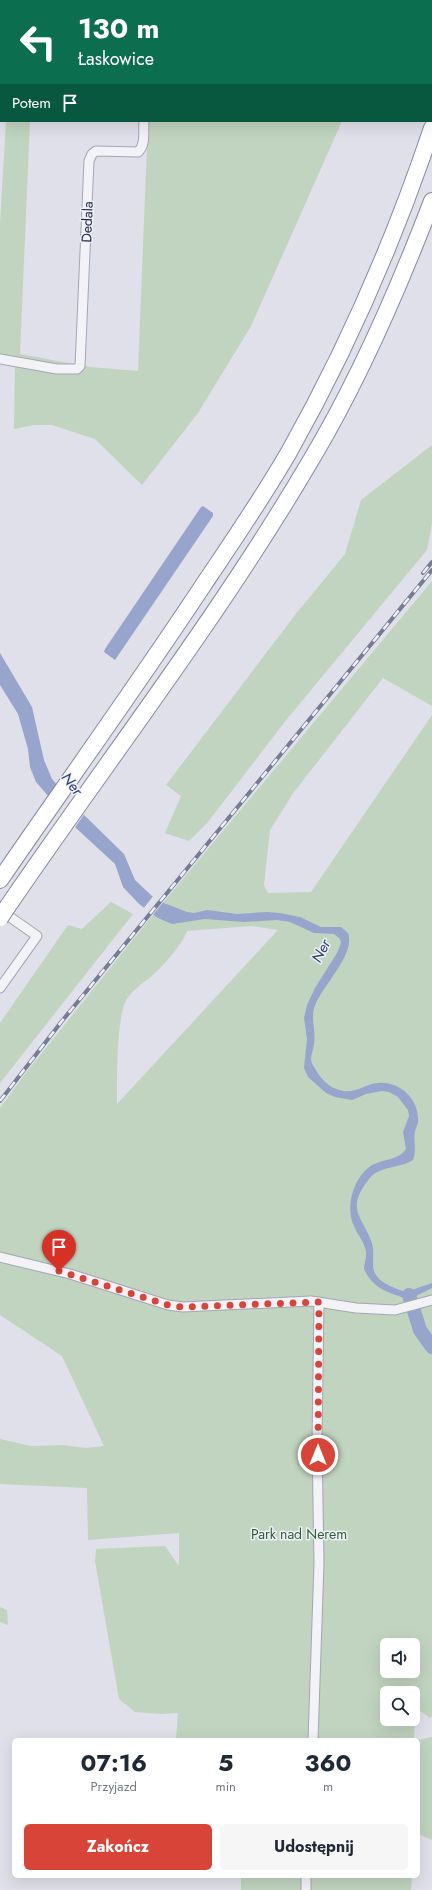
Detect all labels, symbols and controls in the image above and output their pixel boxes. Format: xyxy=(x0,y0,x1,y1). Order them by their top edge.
text: 130 m xyxy=(78,8,160,49)
icon: left xyxy=(12,16,64,68)
text: Łaskowice xyxy=(78,46,154,72)
text: Potem xyxy=(12,92,51,114)
icon: arrive xyxy=(59,92,81,114)
street label: Dedala xyxy=(76,201,98,243)
water label: Ner xyxy=(56,768,89,801)
water label: Ner xyxy=(306,935,337,967)
pin xyxy=(42,1230,76,1271)
icon: arrive xyxy=(48,1236,70,1258)
position arrow xyxy=(297,1434,339,1476)
park label: Park nad Nerem xyxy=(251,1524,347,1544)
map controls xyxy=(380,1638,420,1726)
button: sound xyxy=(380,1638,420,1678)
button: search xyxy=(380,1686,420,1726)
text: 07:16 xyxy=(81,1745,147,1780)
text: 5 xyxy=(218,1745,233,1780)
text: 360 xyxy=(305,1745,351,1780)
text: Przyjazd xyxy=(91,1777,137,1796)
text: min xyxy=(216,1777,236,1796)
text: m xyxy=(323,1777,333,1796)
button: Zakończ xyxy=(24,1824,212,1870)
button: Udostępnij xyxy=(220,1824,408,1870)

